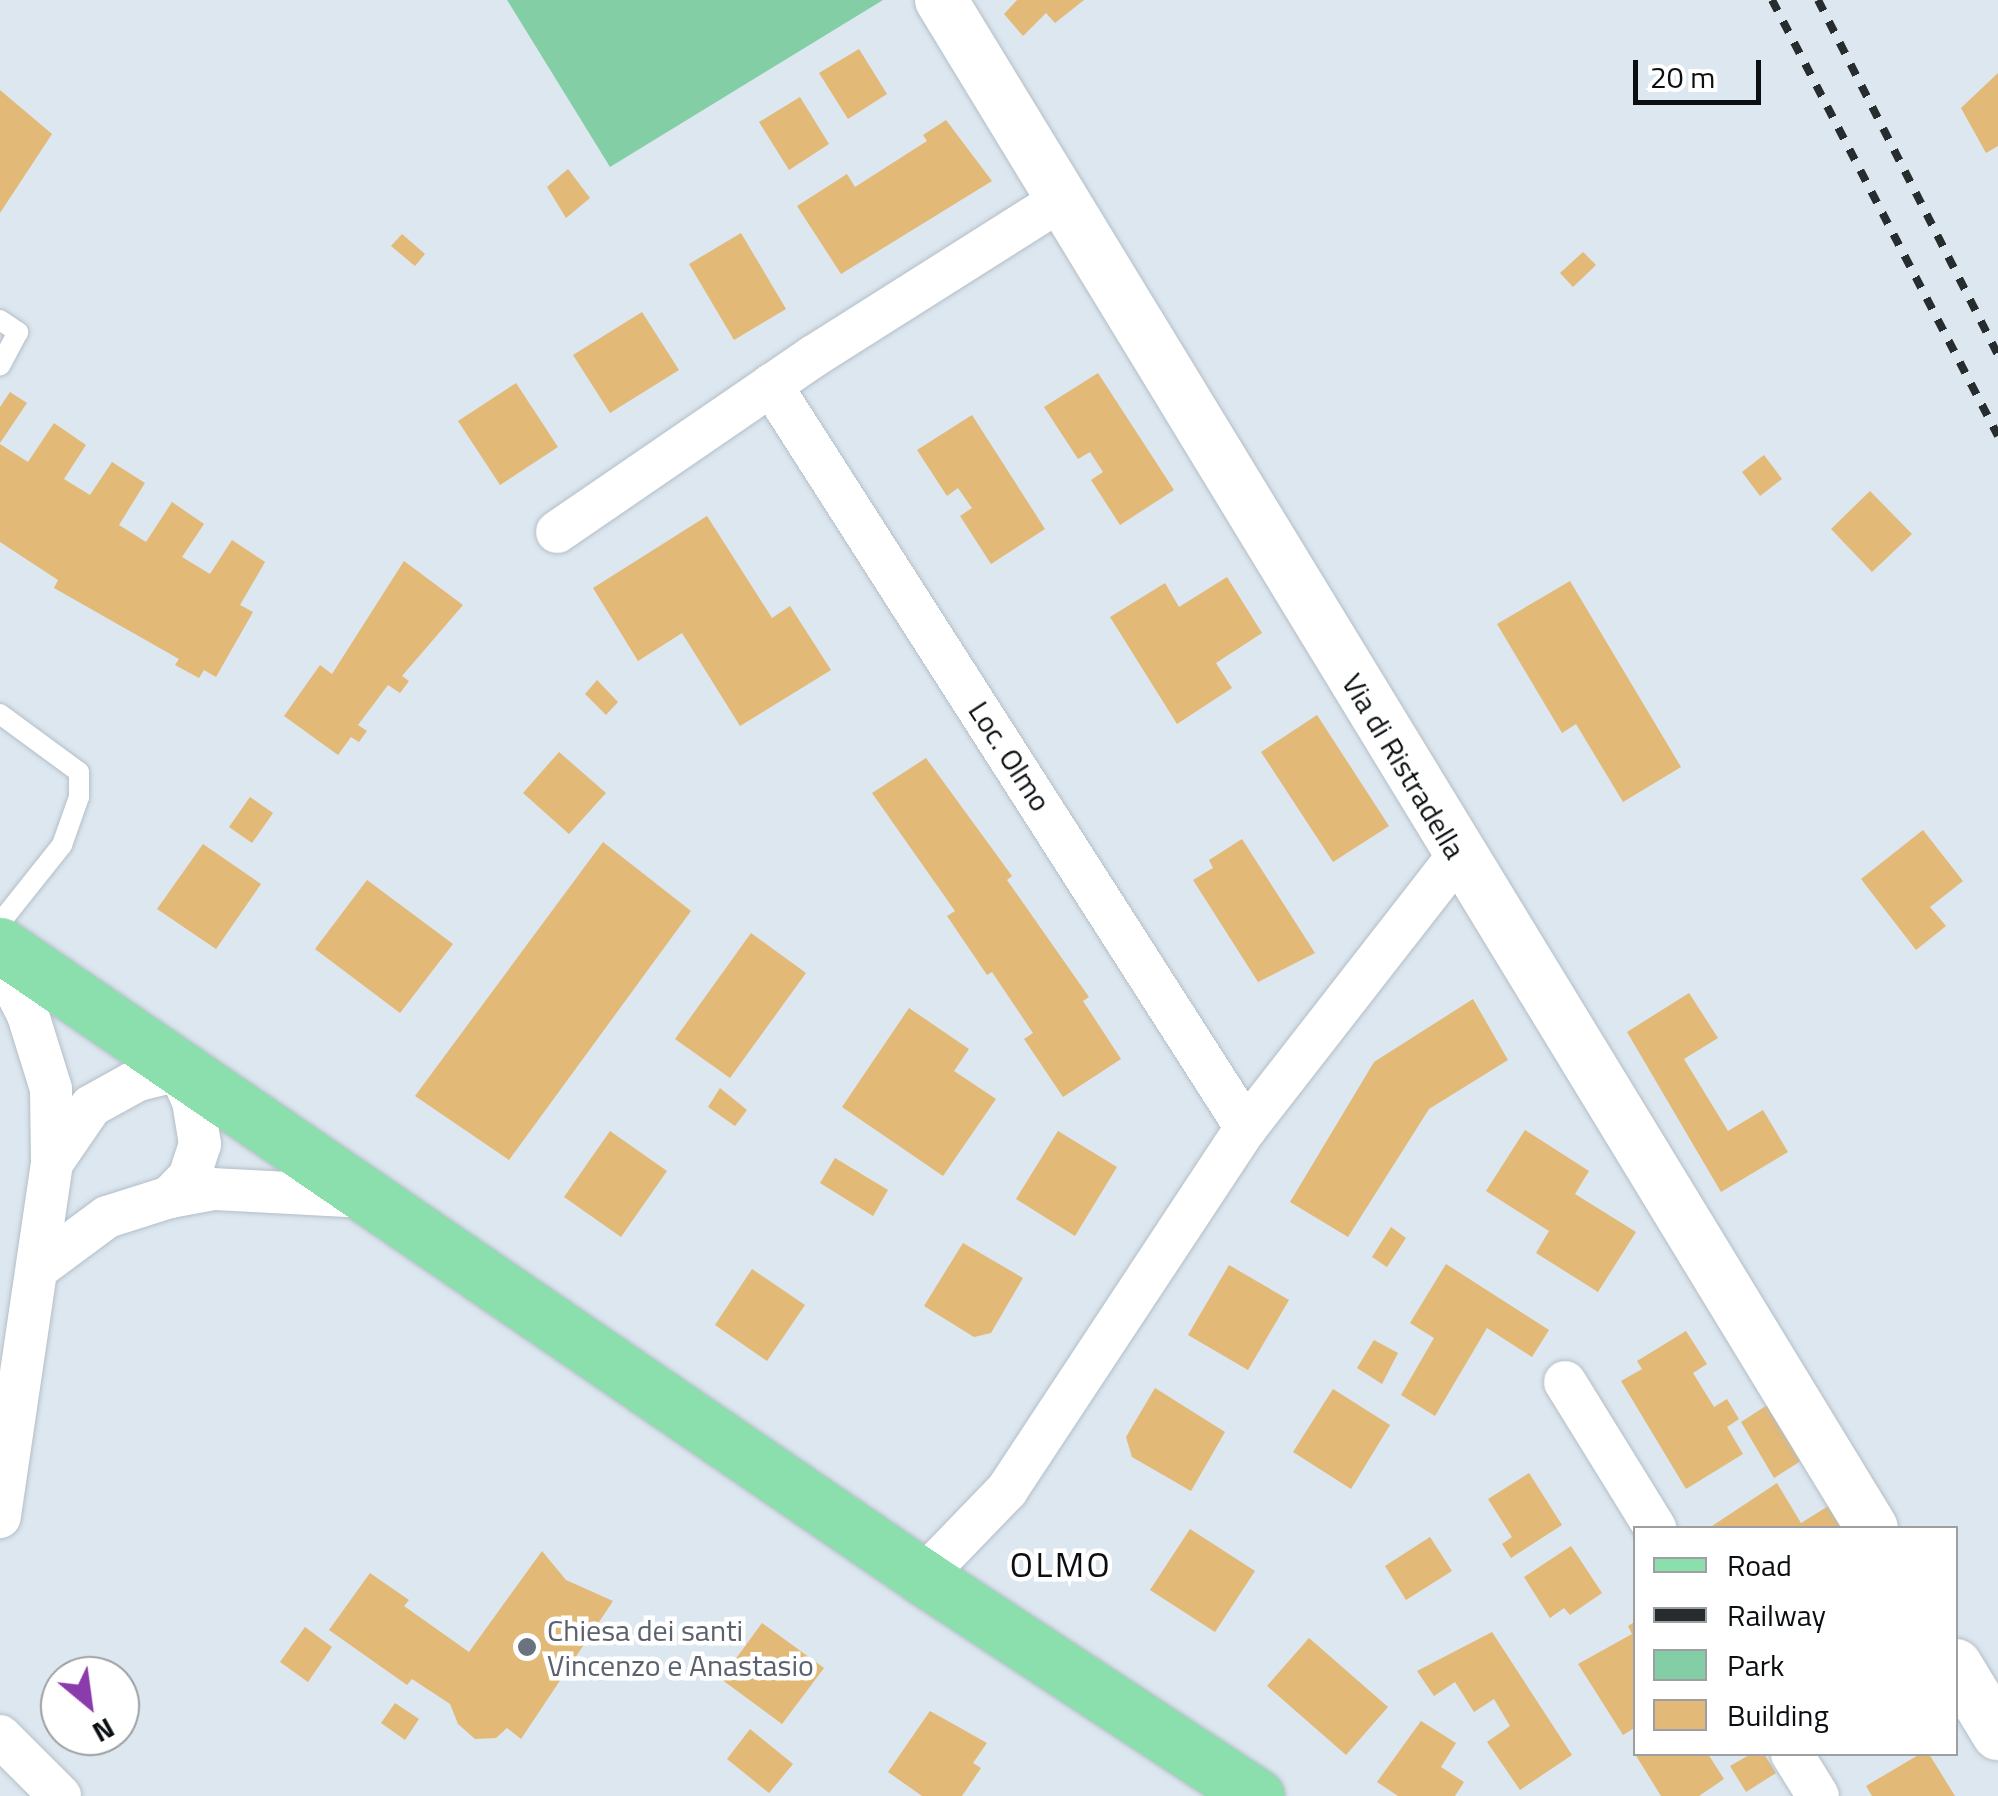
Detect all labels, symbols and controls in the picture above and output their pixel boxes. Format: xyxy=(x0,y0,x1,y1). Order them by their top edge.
scale bar xyxy=(1638,40,1766,102)
text: 20 m xyxy=(1650,54,1715,100)
street label: Via di Ristradella xyxy=(1335,667,1473,865)
street label: Loc. Olmo xyxy=(961,694,1059,818)
legend xyxy=(1633,1526,1958,1756)
text: Road xyxy=(1727,1542,1792,1588)
district label: OLMO xyxy=(1010,1543,1112,1585)
text: Railway xyxy=(1727,1592,1826,1638)
place label: Chiesa dei santi Vincenzo e Anastasio xyxy=(547,1612,814,1682)
marker: Chiesa dei santi Vincenzo e Anastasio xyxy=(516,1636,538,1658)
text: Park xyxy=(1727,1642,1784,1688)
north arrow xyxy=(40,1656,140,1756)
text: Building xyxy=(1727,1692,1829,1738)
text: N xyxy=(85,1707,123,1754)

